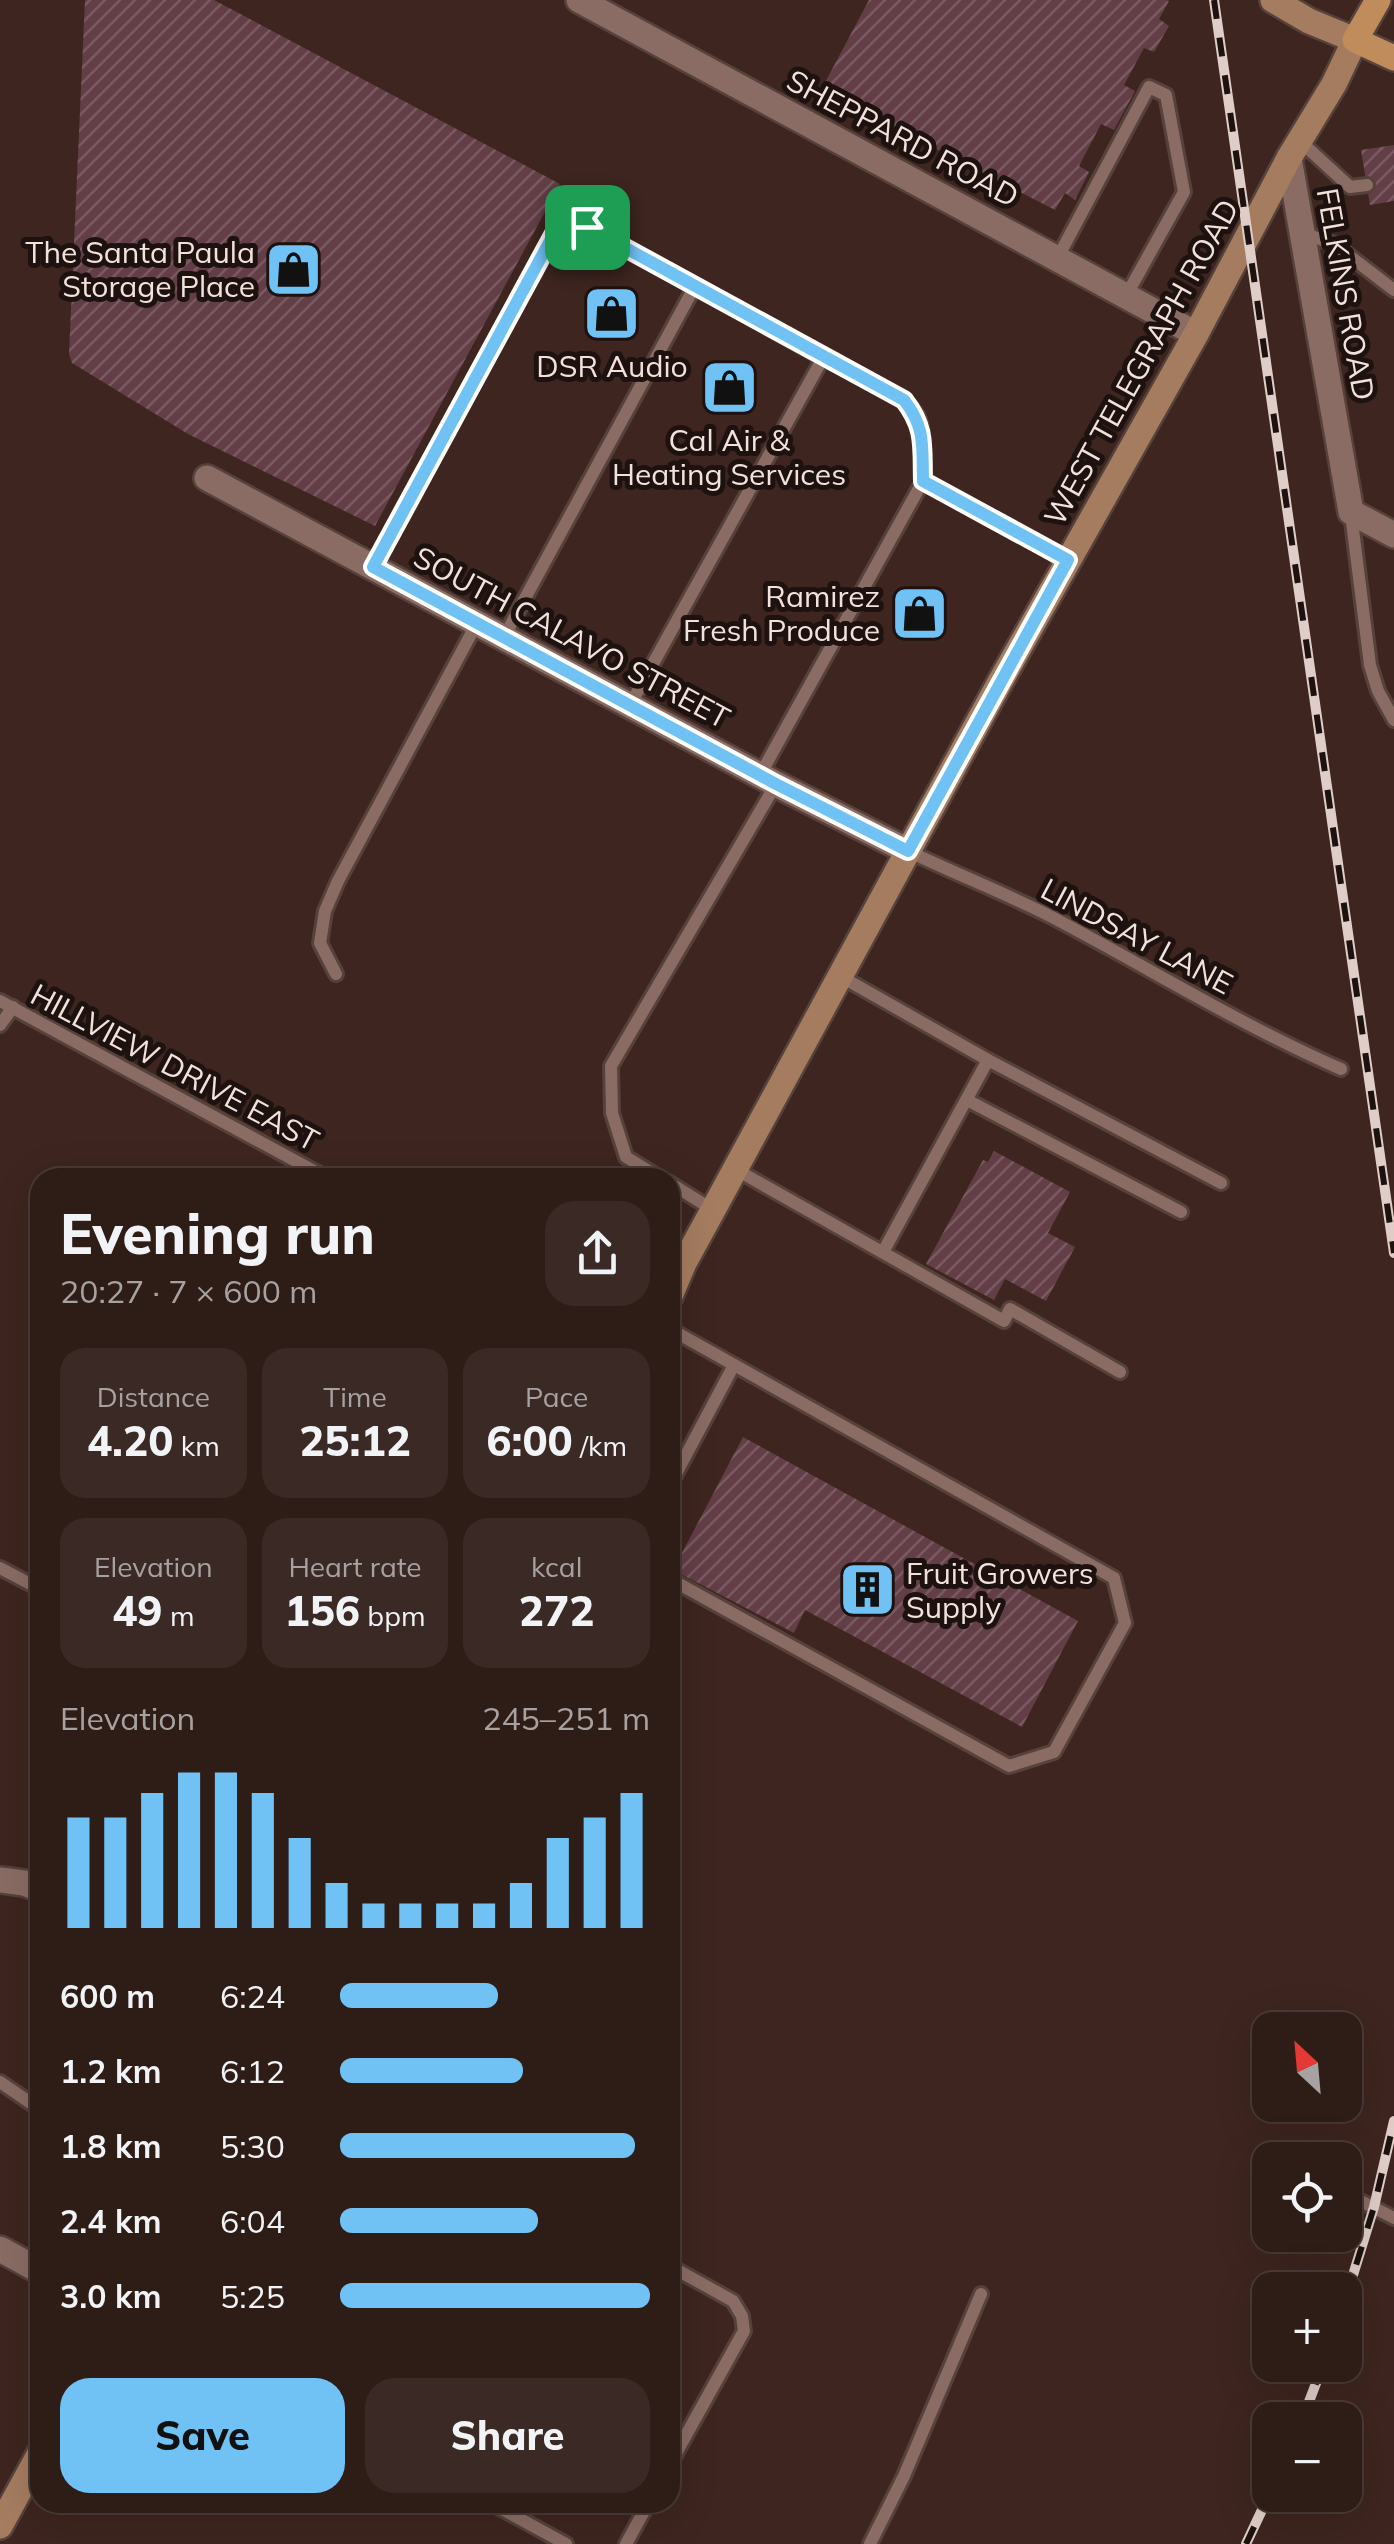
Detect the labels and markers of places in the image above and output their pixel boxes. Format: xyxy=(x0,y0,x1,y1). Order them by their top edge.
pin xyxy=(545,185,630,270)
place label: The Santa Paula Storage Place xyxy=(25,233,255,305)
shop icon: The Santa Paula Storage Place xyxy=(264,239,324,299)
shop icon: DSR Audio xyxy=(582,283,642,343)
place label: DSR Audio xyxy=(536,347,688,385)
shop icon: Cal Air & Heating Services xyxy=(699,357,759,417)
place label: Cal Air & Heating Services xyxy=(612,421,846,493)
place label: Ramirez Fresh Produce xyxy=(683,577,880,649)
shop icon: Ramirez Fresh Produce xyxy=(889,583,949,643)
place label: Fruit Growers Supply xyxy=(906,1554,1094,1626)
building icon: Fruit Growers Supply xyxy=(837,1560,897,1620)

